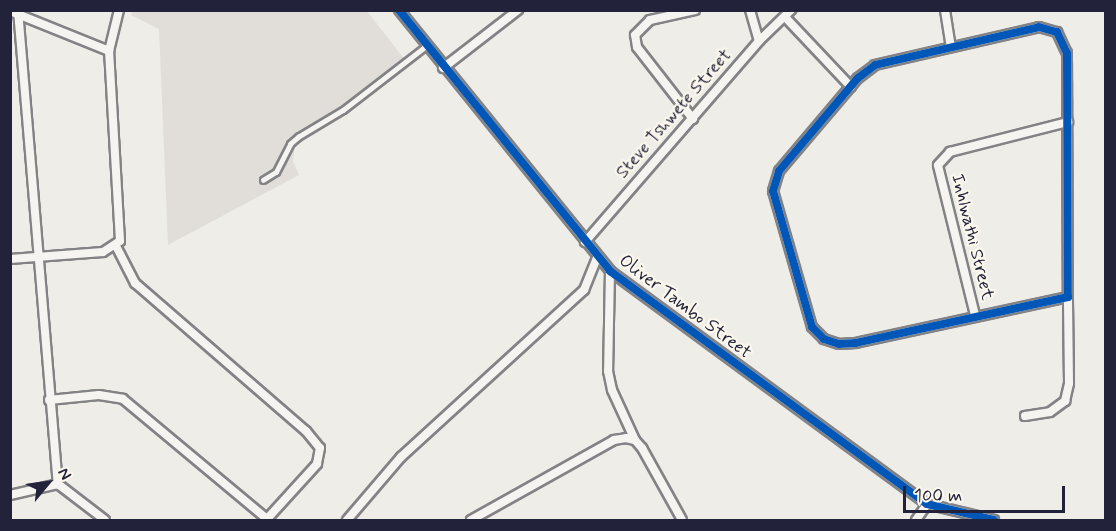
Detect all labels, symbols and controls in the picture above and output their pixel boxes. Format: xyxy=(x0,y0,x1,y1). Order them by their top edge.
street label: Steve Tshwete Street xyxy=(612,45,736,183)
street label: Inhlwathi Street xyxy=(946,172,998,302)
street label: Oliver Tambo Street xyxy=(615,250,755,364)
north arrow xyxy=(18,453,78,513)
text: N xyxy=(52,464,76,484)
scale bar xyxy=(906,474,1068,512)
text: 100 m xyxy=(914,484,962,508)

